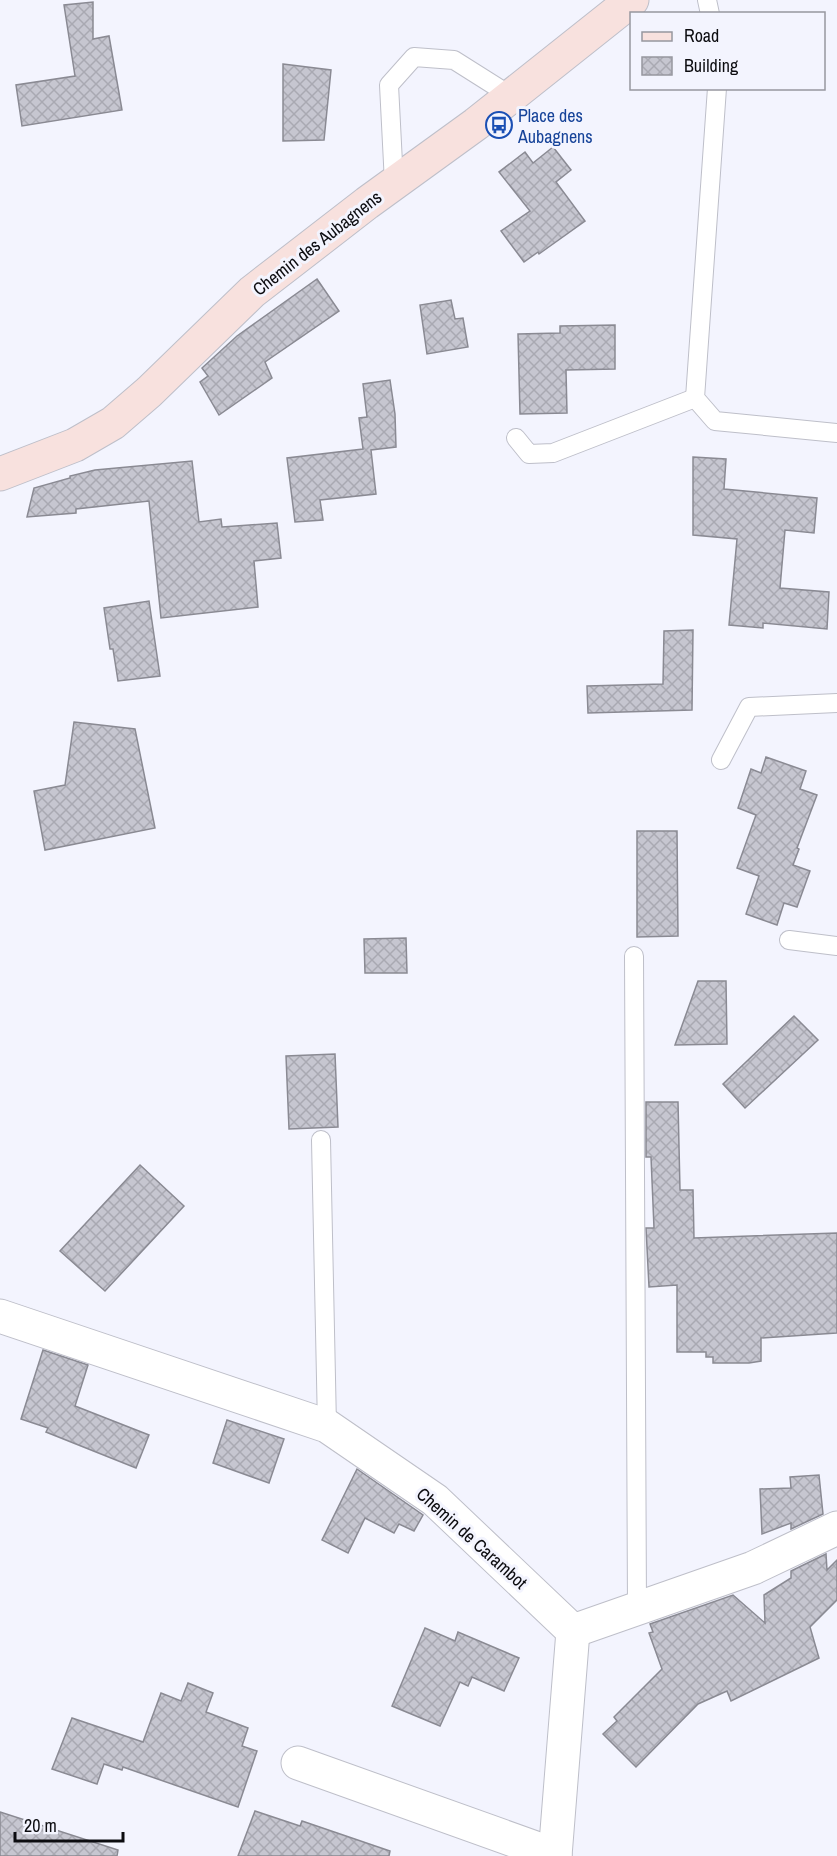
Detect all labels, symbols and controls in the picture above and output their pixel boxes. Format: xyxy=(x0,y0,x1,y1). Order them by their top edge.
legend xyxy=(630,12,825,90)
text: Road xyxy=(684,23,719,48)
text: Building xyxy=(684,53,739,78)
place label: Place des Aubagnens xyxy=(517,103,593,149)
bus stop icon: Place des Aubagnens xyxy=(484,110,514,140)
street label: Chemin des Aubagnens xyxy=(247,185,387,301)
street label: Chemin de Carambot xyxy=(411,1482,533,1594)
scale bar xyxy=(15,1805,123,1843)
text: 20 m xyxy=(24,1813,57,1838)

